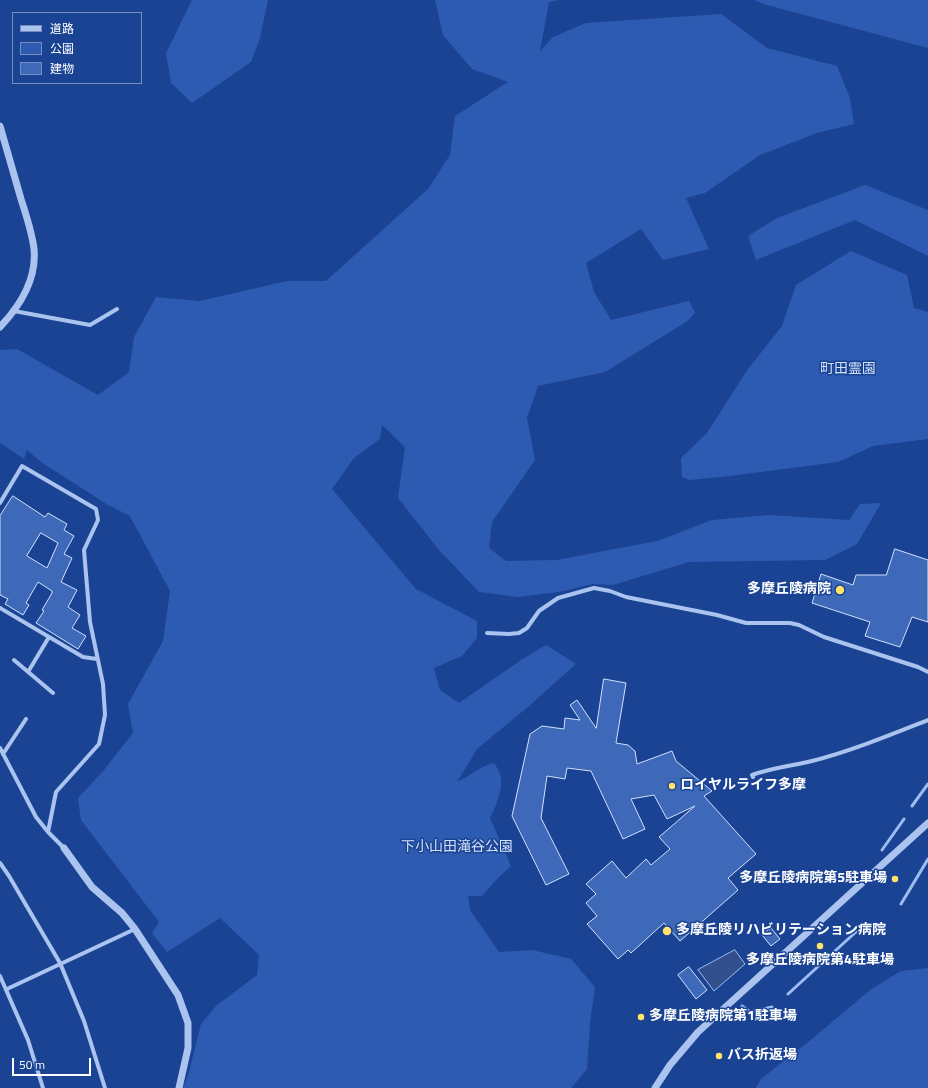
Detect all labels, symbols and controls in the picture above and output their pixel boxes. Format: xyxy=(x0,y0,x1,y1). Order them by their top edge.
legend xyxy=(12,12,142,84)
text: 道路 xyxy=(50,19,74,38)
text: 公園 xyxy=(50,39,74,58)
text: 建物 xyxy=(50,59,74,78)
park label: 町田霊園 xyxy=(820,362,876,378)
place label: 多摩丘陵病院 xyxy=(747,582,831,598)
marker: 多摩丘陵病院 xyxy=(834,584,846,596)
place label: ロイヤルライフ多摩 xyxy=(680,778,806,794)
marker: ロイヤルライフ多摩 xyxy=(667,781,677,791)
park label: 下小山田滝谷公園 xyxy=(401,840,513,856)
place label: 多摩丘陵病院第5駐車場 xyxy=(739,871,887,887)
marker: 多摩丘陵病院第5駐車場 xyxy=(890,874,900,884)
place label: 多摩丘陵リハビリテーション病院 xyxy=(676,923,886,939)
marker: 多摩丘陵リハビリテーション病院 xyxy=(661,925,673,937)
marker: 多摩丘陵病院第4駐車場 xyxy=(815,941,825,951)
place label: 多摩丘陵病院第4駐車場 xyxy=(746,953,894,969)
place label: 多摩丘陵病院第1駐車場 xyxy=(649,1009,797,1025)
marker: 多摩丘陵病院第1駐車場 xyxy=(636,1012,646,1022)
place label: バス折返場 xyxy=(727,1048,797,1064)
scale bar xyxy=(14,1050,93,1076)
marker: バス折返場 xyxy=(714,1051,724,1061)
text: 50 m xyxy=(19,1055,45,1074)

